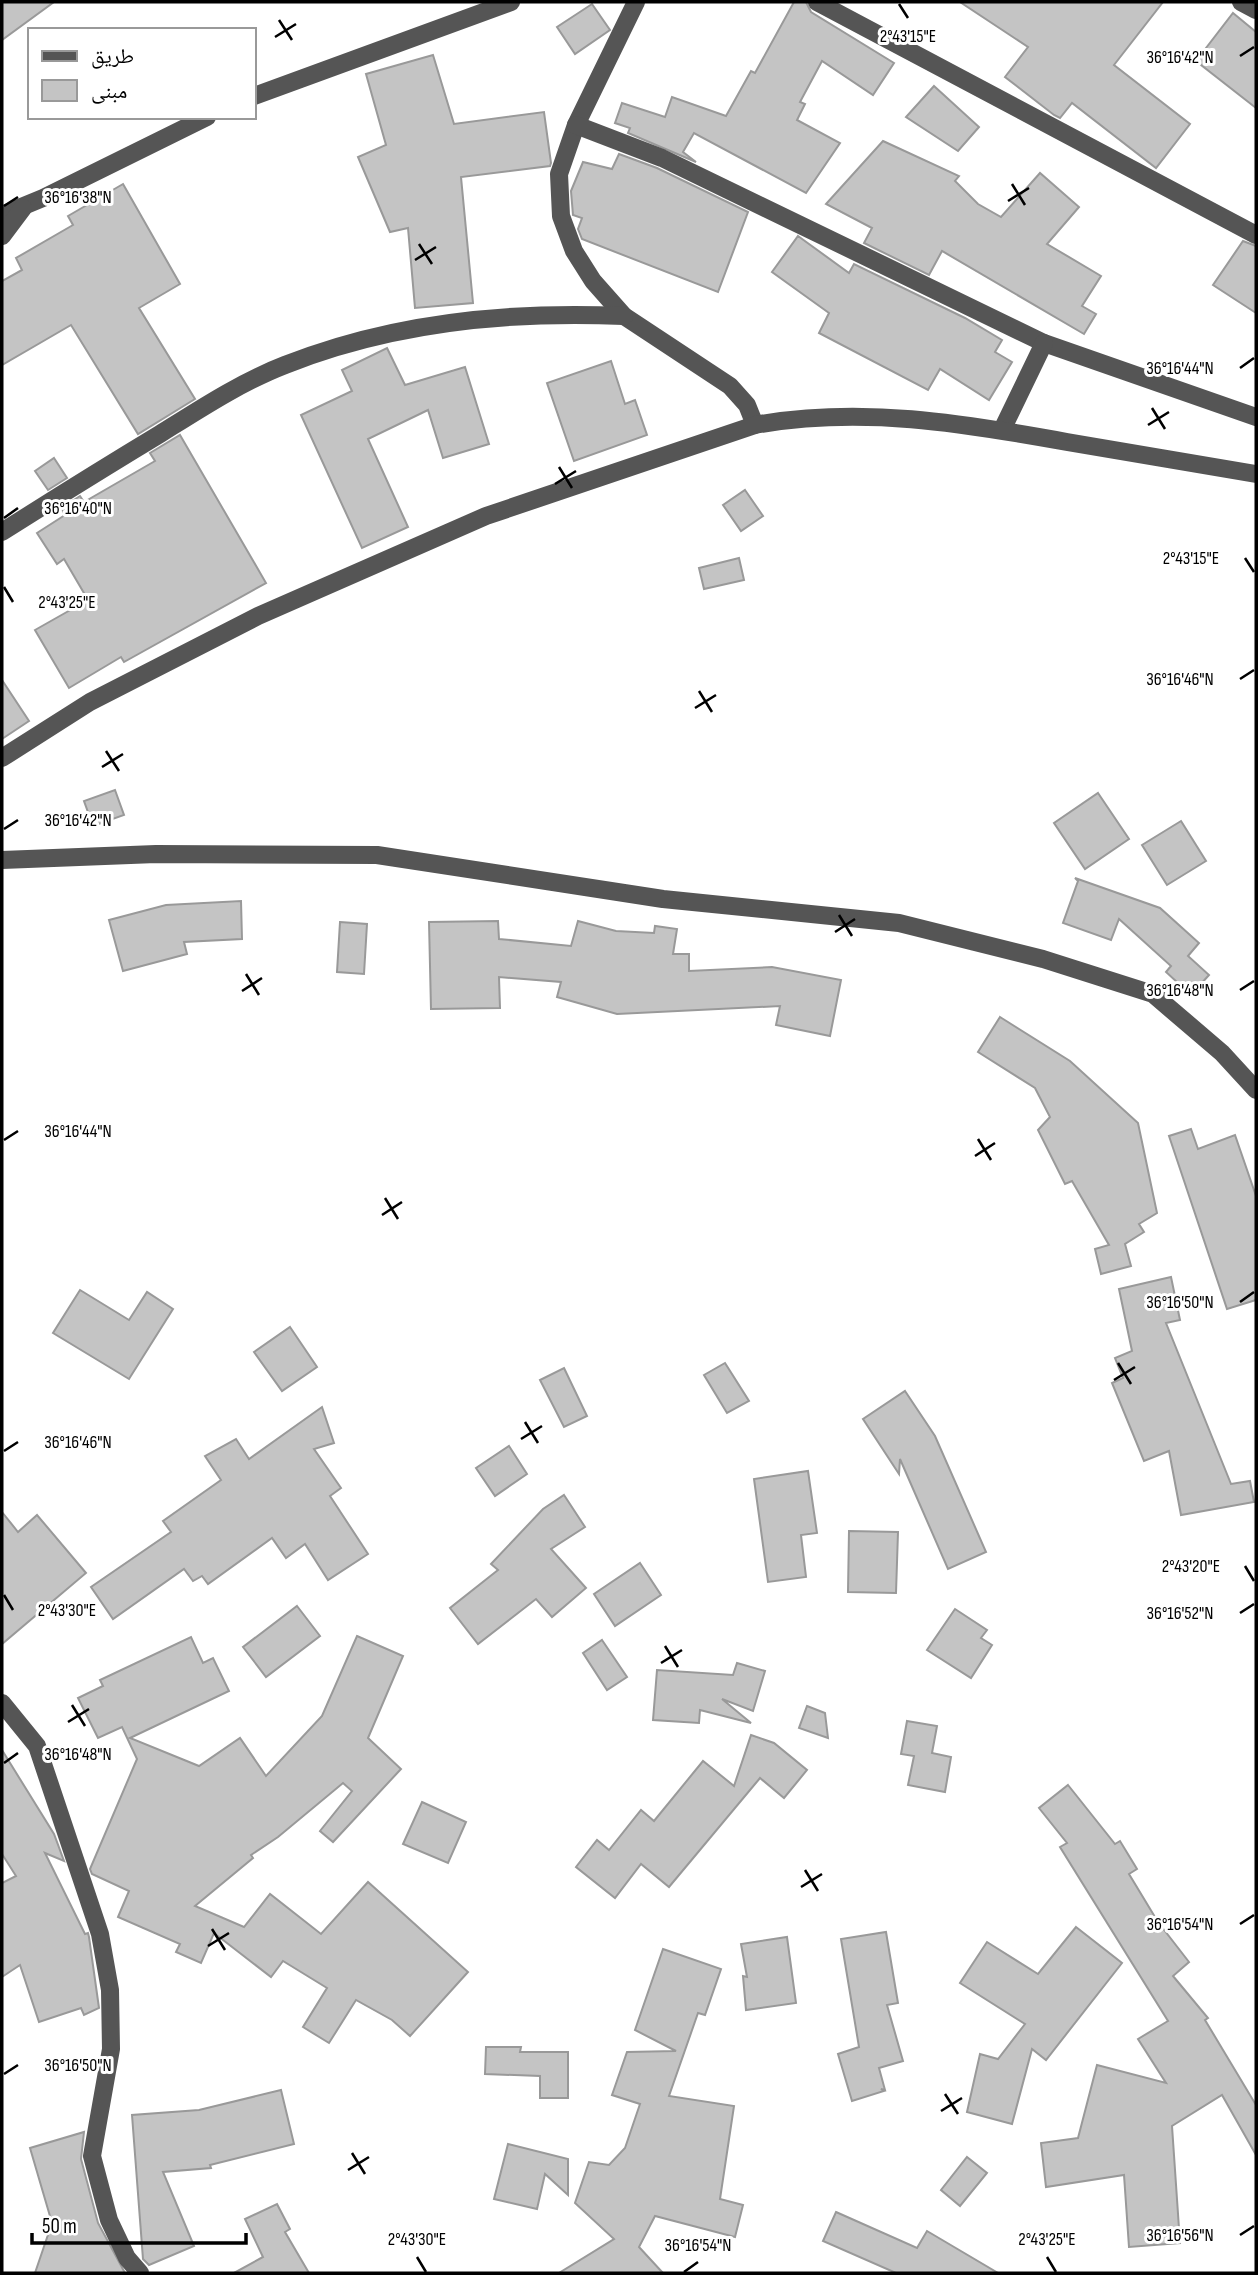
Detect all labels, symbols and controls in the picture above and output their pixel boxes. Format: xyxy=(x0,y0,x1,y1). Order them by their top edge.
text: 2°43'15"E xyxy=(880,26,936,47)
legend xyxy=(28,28,256,119)
text: طريق xyxy=(91,44,134,69)
text: 36°16'42"N xyxy=(1146,47,1214,68)
text: مبنى xyxy=(91,79,127,104)
text: 36°16'38"N xyxy=(44,187,112,208)
text: 36°16'44"N xyxy=(1146,358,1214,379)
text: 36°16'40"N xyxy=(44,498,112,519)
text: 2°43'15"E xyxy=(1163,548,1219,569)
text: 2°43'25"E xyxy=(38,592,96,613)
text: 36°16'46"N xyxy=(1146,669,1214,690)
text: 36°16'42"N xyxy=(44,810,112,831)
text: 36°16'48"N xyxy=(1146,980,1214,1001)
text: 36°16'44"N xyxy=(44,1121,112,1142)
text: 36°16'50"N xyxy=(1146,1292,1214,1313)
text: 36°16'46"N xyxy=(44,1432,112,1453)
text: 2°43'20"E xyxy=(1162,1556,1220,1577)
text: 2°43'30"E xyxy=(38,1600,96,1621)
text: 36°16'52"N xyxy=(1147,1603,1213,1624)
text: 36°16'48"N xyxy=(44,1744,112,1765)
text: 36°16'54"N xyxy=(1146,1914,1214,1935)
text: 36°16'50"N xyxy=(44,2055,112,2076)
scale bar xyxy=(32,2202,245,2246)
text: 50 m xyxy=(42,2214,77,2239)
text: 36°16'56"N xyxy=(1146,2225,1214,2246)
text: 2°43'30"E xyxy=(388,2229,446,2250)
text: 2°43'25"E xyxy=(1018,2229,1076,2250)
text: 36°16'54"N xyxy=(664,2235,732,2256)

